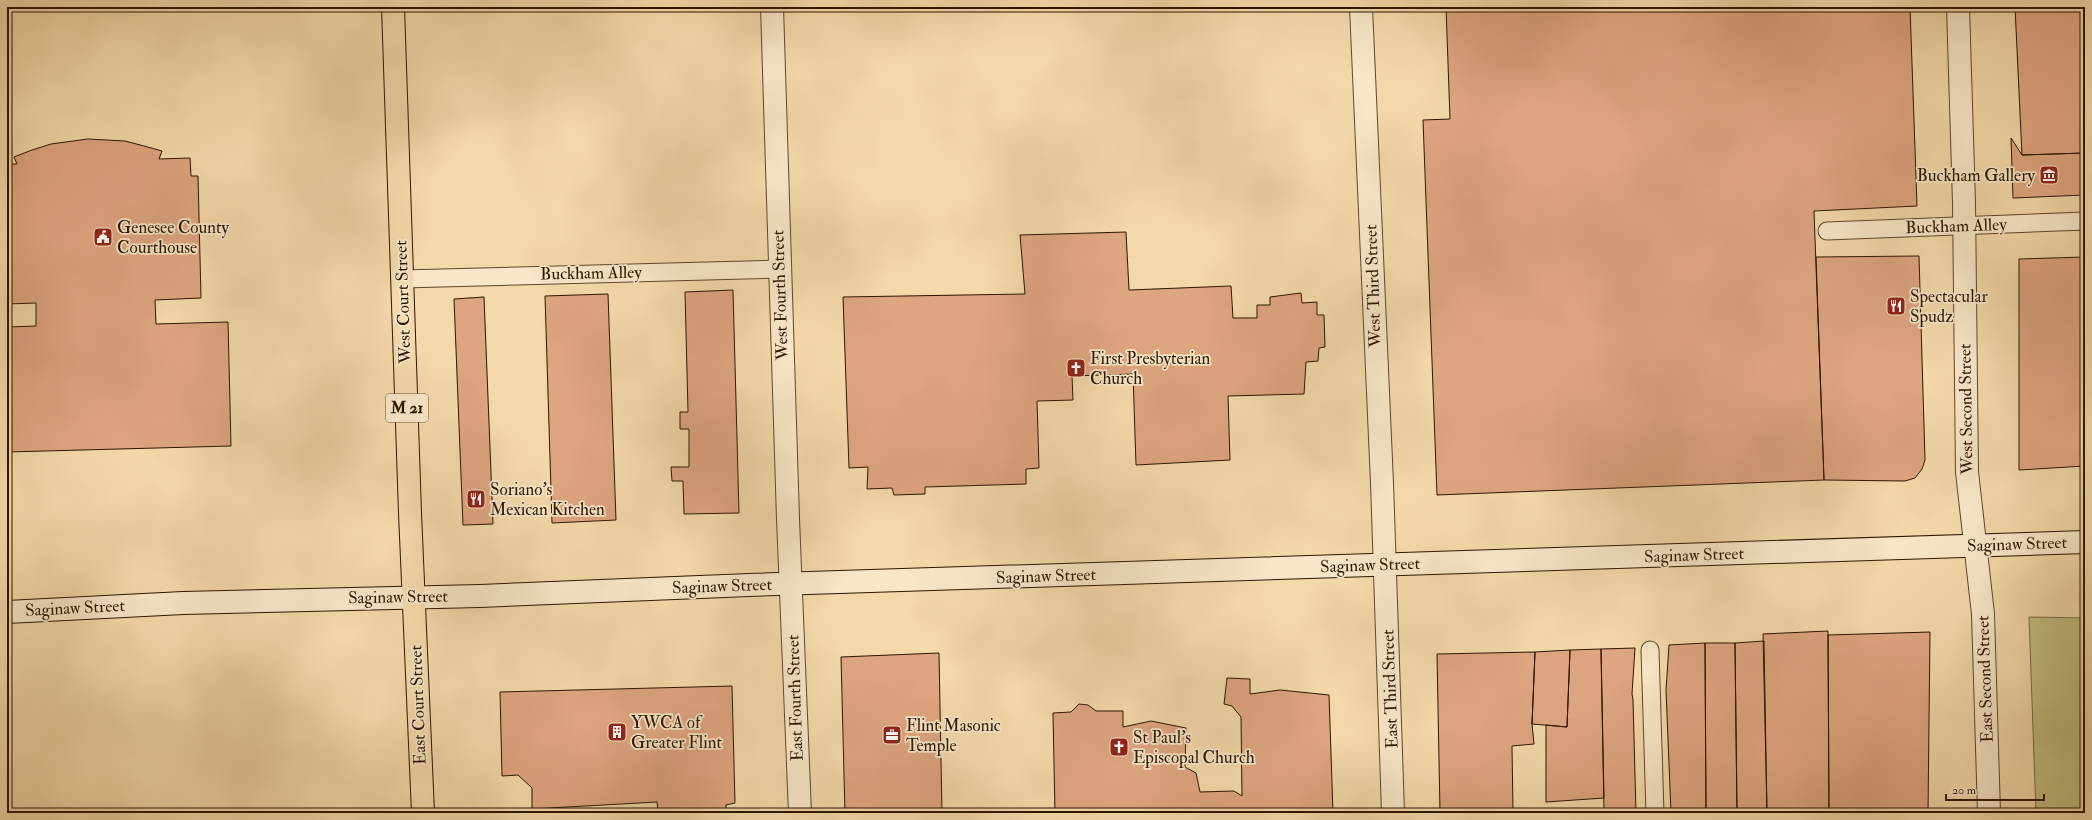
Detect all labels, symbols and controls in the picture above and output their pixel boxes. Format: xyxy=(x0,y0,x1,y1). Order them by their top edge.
museum icon: Buckham Gallery xyxy=(2038,164,2060,186)
place label: Buckham Gallery xyxy=(1917,165,2036,187)
street label: Buckham Alley xyxy=(1905,214,2008,239)
place label: Genesee County Courthouse xyxy=(117,217,229,258)
street label: West Third Street xyxy=(1360,224,1386,349)
public building icon: Genesee County Courthouse xyxy=(92,226,114,248)
street label: West Fourth Street xyxy=(767,229,793,361)
street label: West Court Street xyxy=(390,239,416,365)
street label: Buckham Alley xyxy=(540,262,642,285)
place label: Spectacular Spudz xyxy=(1910,286,1989,328)
restaurant icon: Spectacular Spudz xyxy=(1885,295,1907,317)
street label: West Second Street xyxy=(1954,343,1978,476)
place label: First Presbyterian Church xyxy=(1090,348,1211,389)
church icon: First Presbyterian Church xyxy=(1065,357,1087,379)
road number: M 21 xyxy=(386,394,428,422)
place label: Soriano's Mexican Kitchen xyxy=(490,479,605,520)
restaurant icon: Soriano's Mexican Kitchen xyxy=(465,488,487,510)
street label: Saginaw Street xyxy=(1967,532,2068,556)
street label: Saginaw Street xyxy=(1644,543,1745,567)
street label: Saginaw Street xyxy=(1320,553,1421,577)
street label: Saginaw Street xyxy=(996,564,1097,588)
street label: Saginaw Street xyxy=(672,574,773,598)
street label: Saginaw Street xyxy=(348,586,449,608)
street label: Saginaw Street xyxy=(25,595,126,621)
street label: East Second Street xyxy=(1972,615,1998,743)
street label: East Third Street xyxy=(1377,629,1403,749)
street label: East Fourth Street xyxy=(782,634,808,762)
street label: East Court Street xyxy=(405,644,431,765)
place label: YWCA of Greater Flint xyxy=(631,712,722,753)
place label: Flint Masonic Temple xyxy=(906,715,1001,757)
building icon: YWCA of Greater Flint xyxy=(606,721,628,743)
office icon: Flint Masonic Temple xyxy=(881,724,903,746)
place label: St Paul's Episcopal Church xyxy=(1133,727,1255,769)
church icon: St Paul's Episcopal Church xyxy=(1108,736,1130,758)
scale bar xyxy=(1946,776,2044,802)
text: 20 m xyxy=(1952,783,1977,798)

